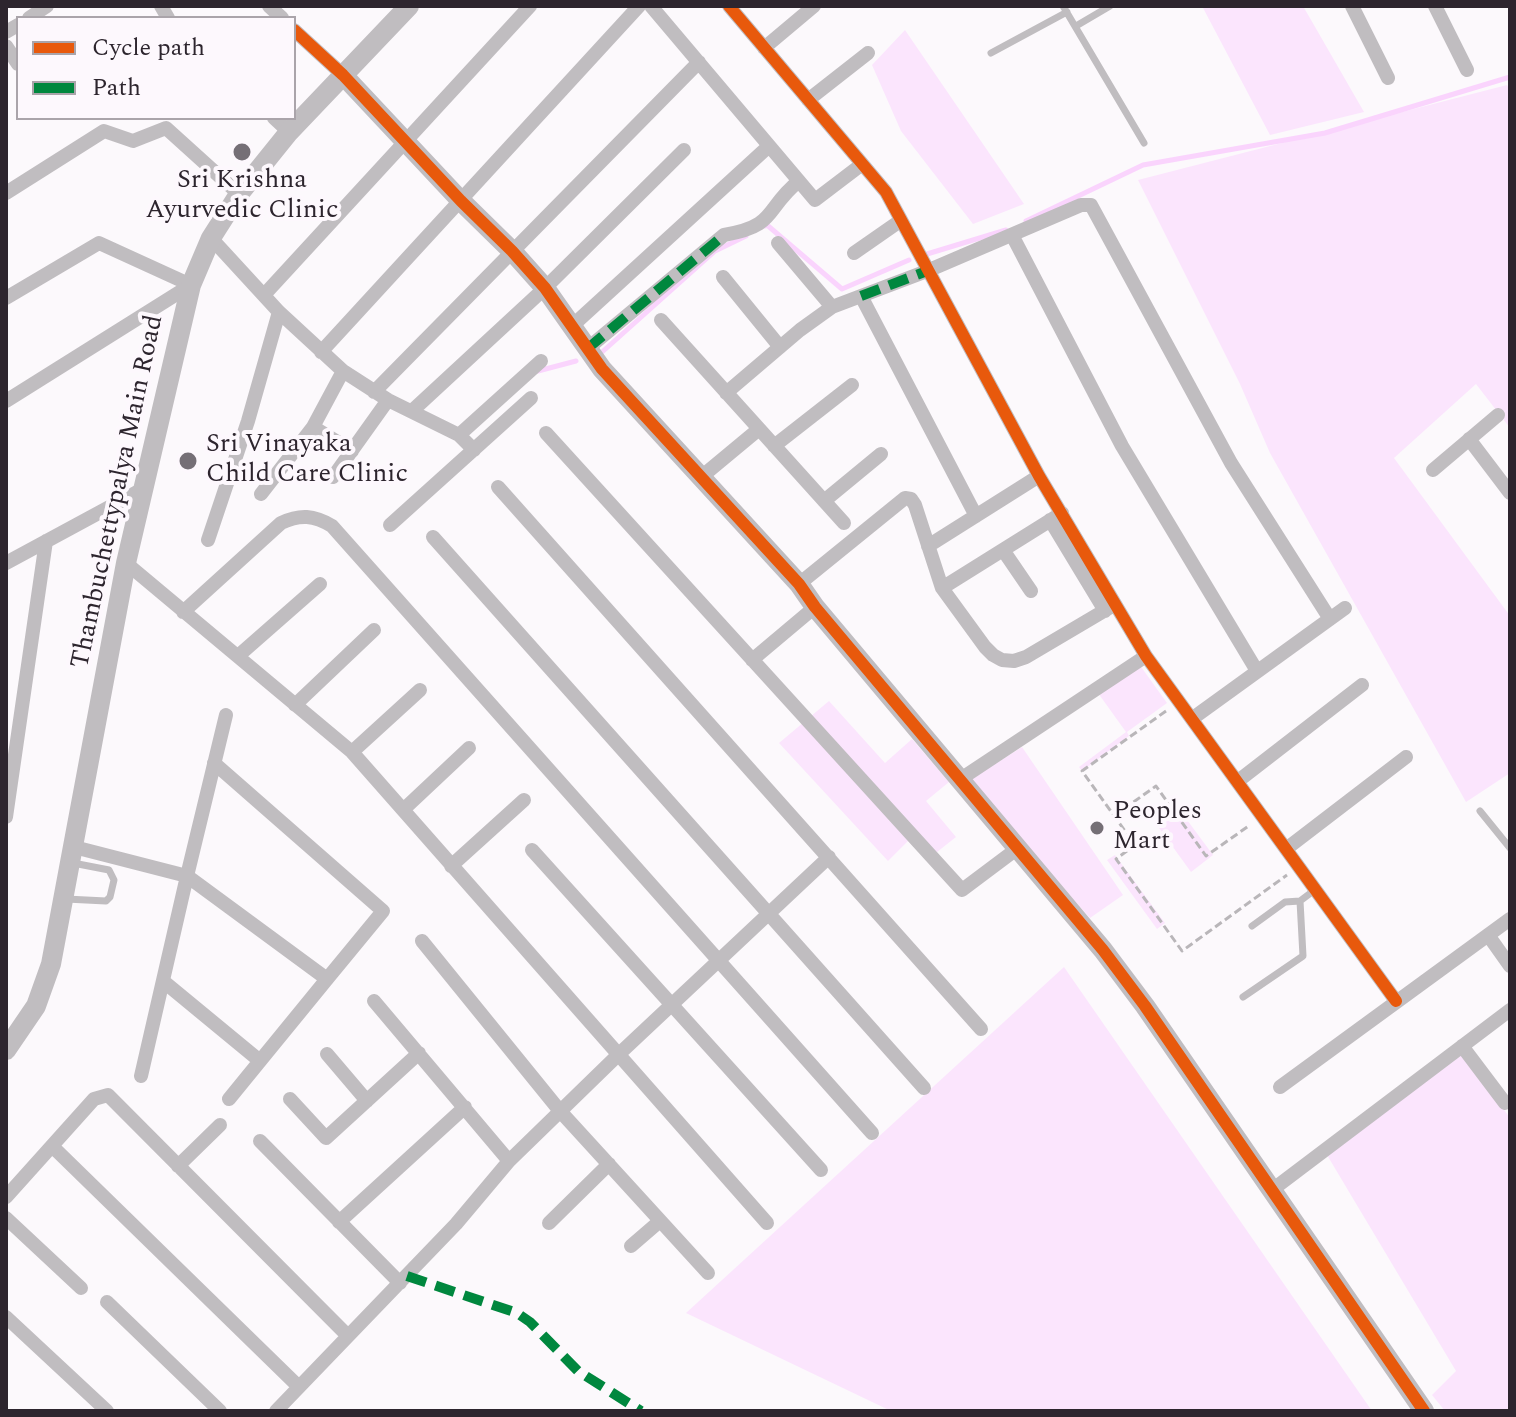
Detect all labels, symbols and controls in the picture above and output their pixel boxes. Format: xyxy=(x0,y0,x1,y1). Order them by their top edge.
legend xyxy=(16,16,296,120)
text: Cycle path xyxy=(92,30,205,66)
text: Path xyxy=(92,70,141,106)
marker: Sri Krishna Ayurvedic Clinic xyxy=(231,141,253,163)
place label: Sri Krishna Ayurvedic Clinic xyxy=(146,166,338,228)
street label: Thambuchettypalya Main Road xyxy=(66,313,172,671)
place label: Sri Vinayaka Child Care Clinic xyxy=(206,430,408,492)
marker: Sri Vinayaka Child Care Clinic xyxy=(177,450,199,472)
place label: Peoples Mart xyxy=(1113,797,1202,858)
marker: Peoples Mart xyxy=(1088,819,1106,837)

